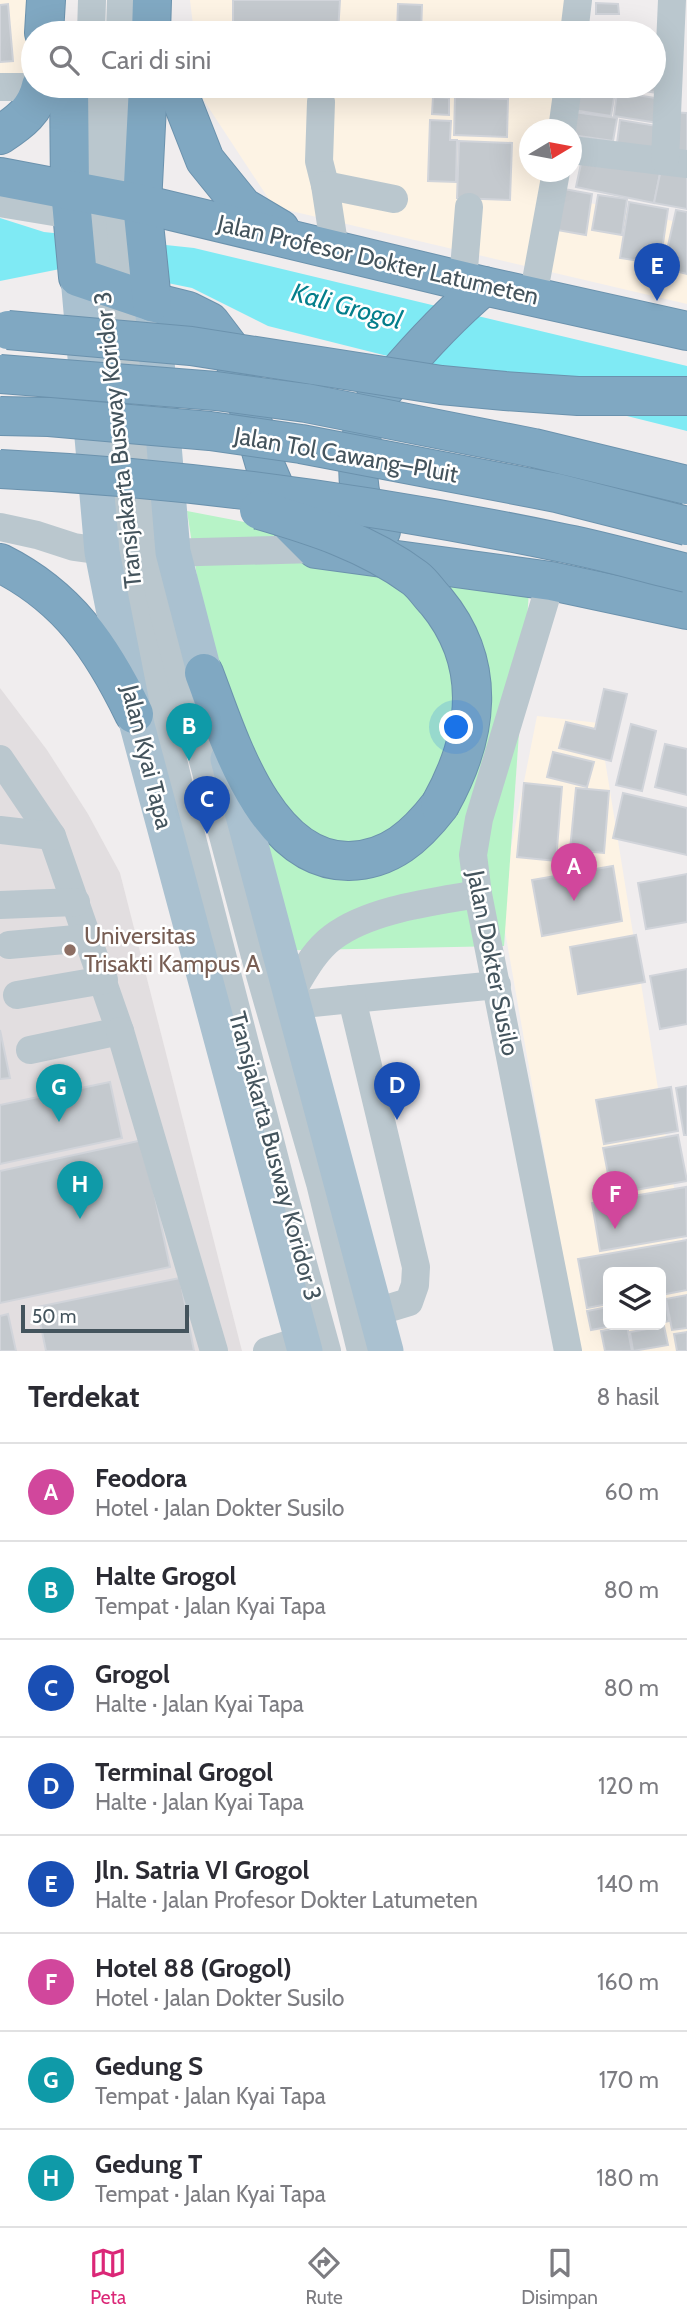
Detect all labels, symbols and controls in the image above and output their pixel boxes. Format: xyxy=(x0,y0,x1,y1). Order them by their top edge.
search box xyxy=(21,21,666,98)
icon: search xyxy=(45,41,83,79)
text: Cari di sini xyxy=(101,44,211,76)
north arrow xyxy=(519,119,582,182)
street label: Jalan Profesor Dokter Latumeten xyxy=(214,208,542,311)
pin: E xyxy=(634,243,680,301)
water label: Kali Grogol xyxy=(288,276,406,336)
street label: Transjakarta Busway Koridor 3 xyxy=(88,290,148,590)
street label: Jalan Tol Cawang–Pluit xyxy=(231,420,460,488)
street label: Jalan Kyai Tapa xyxy=(115,681,179,832)
pin: B xyxy=(166,703,212,761)
your location xyxy=(439,710,473,744)
pin: C xyxy=(184,776,230,834)
pin: A xyxy=(551,843,597,901)
street label: Jalan Dokter Susilo xyxy=(461,867,526,1058)
place label: Universitas Trisakti Kampus A xyxy=(84,921,261,978)
marker: Universitas Trisakti Kampus A xyxy=(62,942,78,958)
street label: Transjakarta Busway Koridor 3 xyxy=(223,1008,328,1304)
pin: D xyxy=(374,1062,420,1120)
pin: G xyxy=(36,1064,82,1122)
pin: H xyxy=(57,1161,103,1219)
pin: F xyxy=(592,1171,638,1229)
map controls xyxy=(603,1267,666,1330)
button: layers xyxy=(603,1267,666,1330)
scale bar xyxy=(21,1302,189,1334)
text: 50 m xyxy=(32,1305,76,1328)
text: Terdekat xyxy=(28,1378,140,1415)
text: 8 hasil xyxy=(597,1383,659,1411)
text: Feodora xyxy=(95,1462,187,1494)
text: A xyxy=(44,1478,58,1506)
text: 60 m xyxy=(605,1478,659,1506)
text: Hotel · Jalan Dokter Susilo xyxy=(95,1494,344,1522)
text: Halte Grogol xyxy=(95,1560,236,1592)
text: B xyxy=(44,1576,58,1604)
text: 80 m xyxy=(604,1576,659,1604)
text: Tempat · Jalan Kyai Tapa xyxy=(95,1592,326,1620)
text: Grogol xyxy=(95,1658,170,1690)
text: C xyxy=(44,1674,58,1702)
text: 80 m xyxy=(604,1674,659,1702)
text: Halte · Jalan Kyai Tapa xyxy=(95,1690,304,1718)
text: Terminal Grogol xyxy=(95,1756,273,1788)
text: D xyxy=(43,1772,59,1800)
text: 120 m xyxy=(598,1772,659,1800)
text: Halte · Jalan Kyai Tapa xyxy=(95,1788,304,1816)
text: Jln. Satria VI Grogol xyxy=(95,1854,309,1886)
text: E xyxy=(44,1870,58,1898)
text: 140 m xyxy=(597,1870,659,1898)
text: Halte · Jalan Profesor Dokter Latumeten xyxy=(95,1886,478,1914)
text: Hotel 88 (Grogol) xyxy=(95,1952,292,1984)
text: F xyxy=(45,1968,57,1996)
text: 160 m xyxy=(597,1968,659,1996)
text: Hotel · Jalan Dokter Susilo xyxy=(95,1984,344,2012)
text: Gedung S xyxy=(95,2050,203,2082)
text: G xyxy=(43,2066,59,2094)
text: 170 m xyxy=(599,2066,659,2094)
text: Tempat · Jalan Kyai Tapa xyxy=(95,2082,326,2110)
text: Gedung T xyxy=(95,2148,202,2180)
text: H xyxy=(43,2164,59,2192)
text: 180 m xyxy=(596,2164,659,2192)
text: Tempat · Jalan Kyai Tapa xyxy=(95,2180,326,2208)
tab: Peta xyxy=(89,2244,127,2309)
tab: Rute xyxy=(305,2244,343,2309)
tab: Disimpan xyxy=(521,2244,598,2309)

